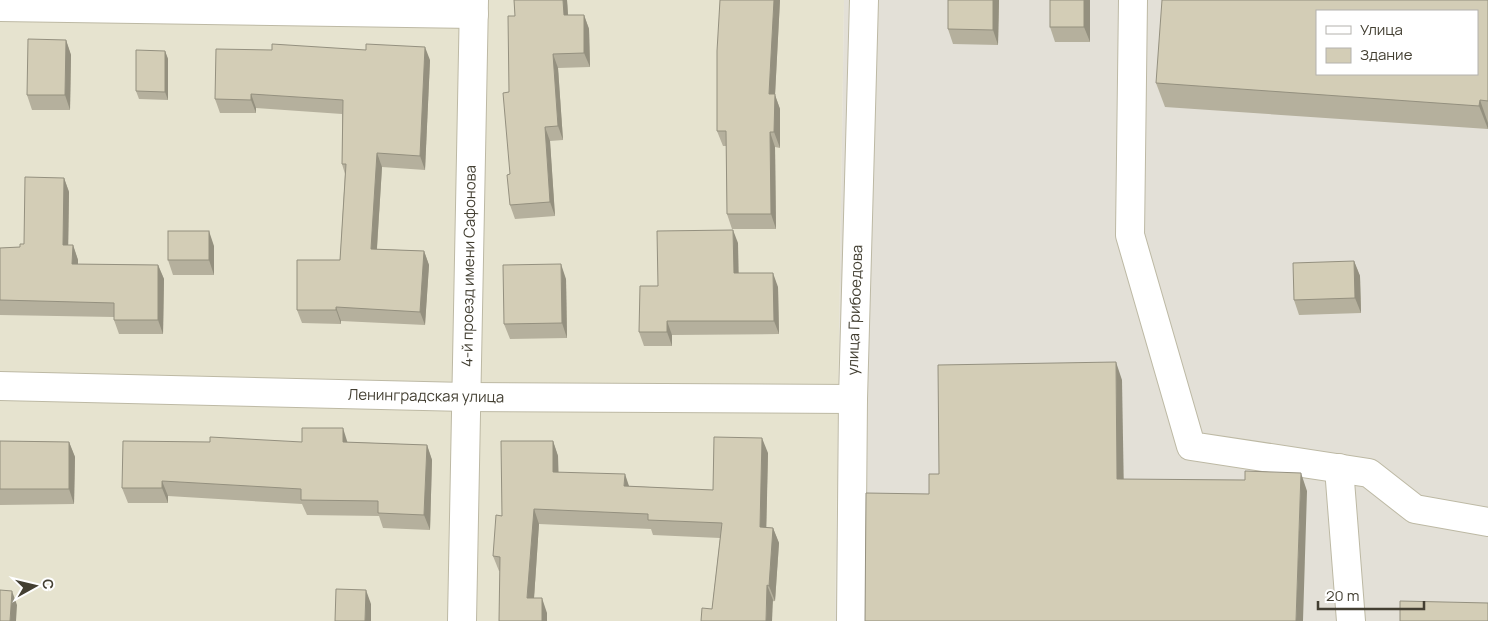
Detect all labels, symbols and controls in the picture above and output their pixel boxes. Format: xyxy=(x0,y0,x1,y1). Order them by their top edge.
legend xyxy=(1316,10,1478,75)
text: Улица xyxy=(1360,19,1403,40)
text: Здание xyxy=(1360,44,1413,65)
street label: 4-й проезд имени Сафонова xyxy=(456,165,481,367)
street label: улица Грибоедова xyxy=(842,244,867,376)
street label: Ленинградская улица xyxy=(348,384,504,407)
north arrow xyxy=(10,561,60,611)
text: С xyxy=(38,578,58,591)
scale bar xyxy=(1318,578,1424,610)
text: 20 m xyxy=(1326,585,1359,606)

